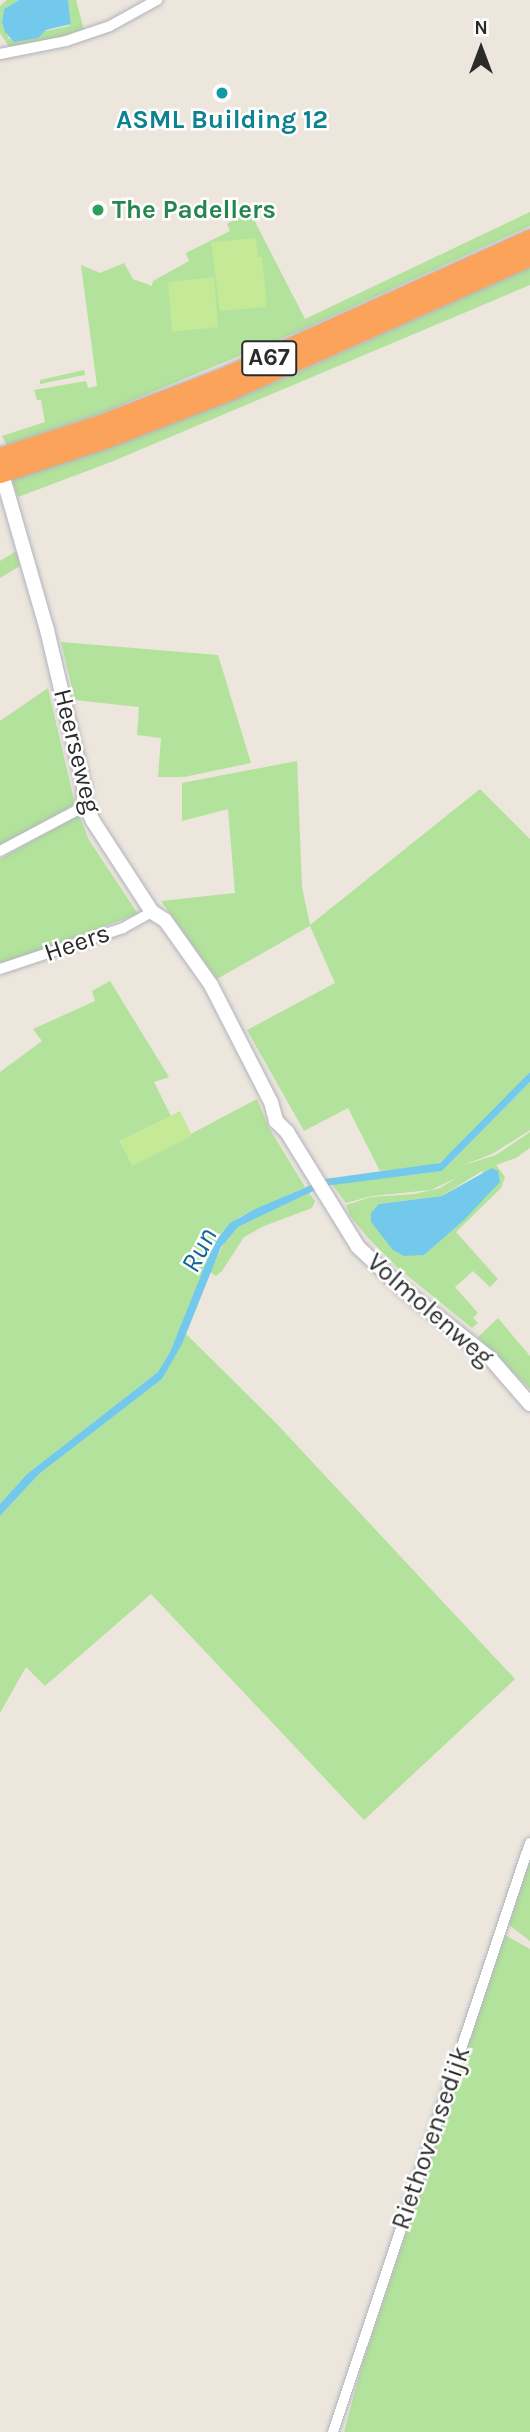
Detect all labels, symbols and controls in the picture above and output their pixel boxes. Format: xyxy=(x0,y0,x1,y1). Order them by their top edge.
north arrow xyxy=(446,14,516,84)
text: N xyxy=(474,17,488,39)
marker: ASML Building 12 xyxy=(214,85,230,101)
place label: ASML Building 12 xyxy=(116,104,328,136)
place label: The Padellers xyxy=(112,194,276,226)
marker: The Padellers xyxy=(90,202,106,218)
road number: A67 xyxy=(241,338,297,379)
street label: Heerseweg xyxy=(46,685,108,817)
street label: Heers xyxy=(40,917,114,969)
water label: Run xyxy=(174,1222,224,1278)
street label: Volmolenweg xyxy=(361,1247,499,1373)
street label: Riethovensedijk xyxy=(385,2042,477,2234)

